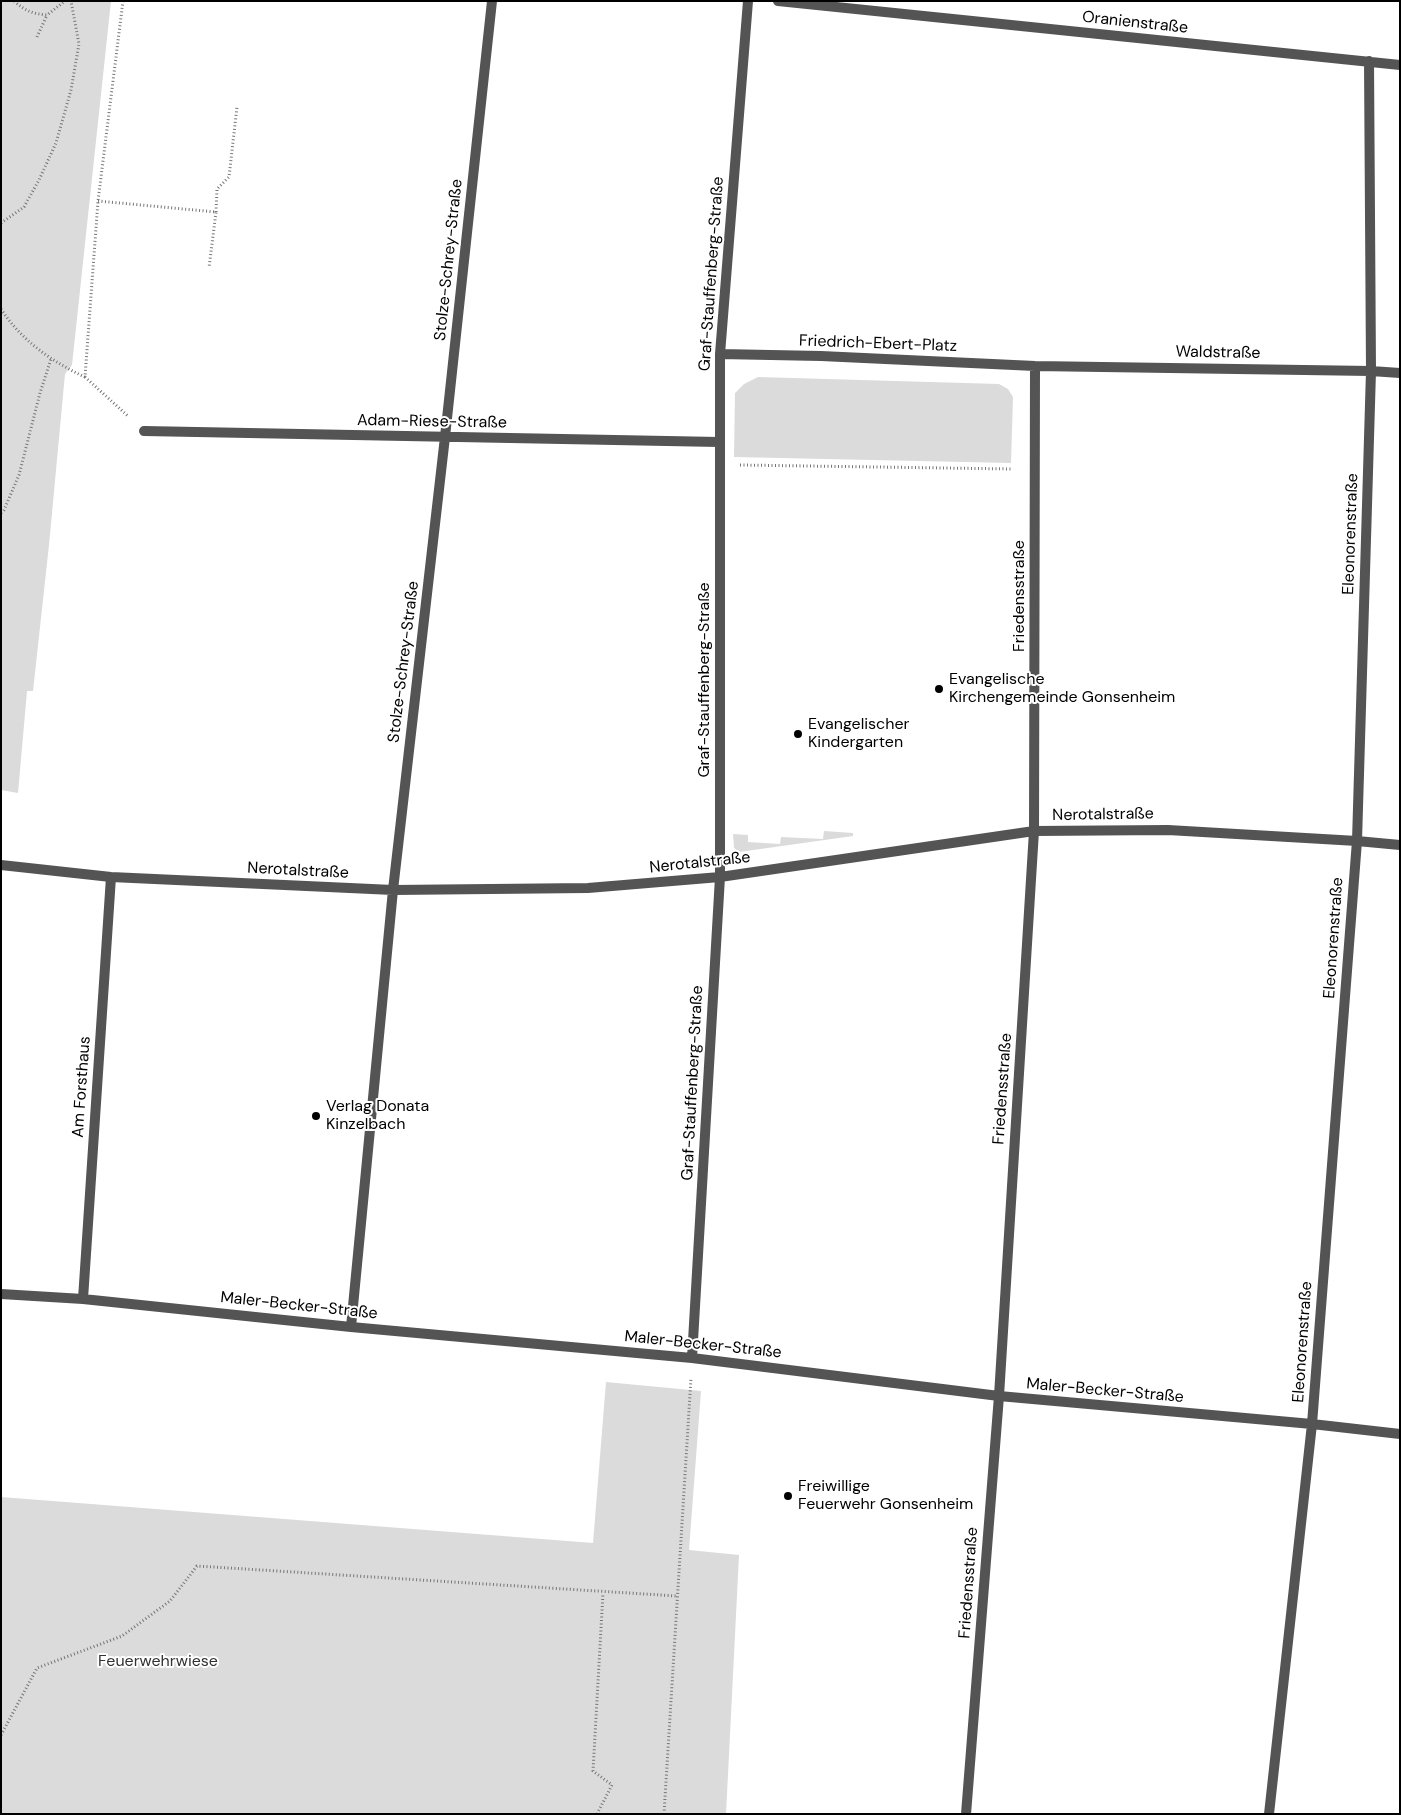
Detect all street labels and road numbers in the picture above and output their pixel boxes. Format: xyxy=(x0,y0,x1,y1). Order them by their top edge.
street label: Oranienstraße xyxy=(1081,8,1189,38)
street label: Graf-Stauffenberg-Straße xyxy=(696,176,728,372)
street label: Stolze-Schrey-Straße xyxy=(431,178,467,342)
street label: Friedrich-Ebert-Platz xyxy=(799,332,957,356)
street label: Waldstraße xyxy=(1175,343,1261,363)
street label: Adam-Riese-Straße xyxy=(357,411,507,433)
street label: Eleonorenstraße xyxy=(1339,473,1363,595)
street label: Friedensstraße xyxy=(1010,540,1030,652)
street label: Stolze-Schrey-Straße xyxy=(385,580,423,744)
street label: Graf-Stauffenberg-Straße xyxy=(695,582,715,778)
street label: Nerotalstraße xyxy=(1052,805,1154,825)
street label: Nerotalstraße xyxy=(649,848,751,878)
street label: Nerotalstraße xyxy=(247,859,349,883)
street label: Eleonorenstraße xyxy=(1320,877,1348,999)
street label: Graf-Stauffenberg-Straße xyxy=(678,985,708,1181)
street label: Friedensstraße xyxy=(990,1033,1016,1145)
street label: Am Forsthaus xyxy=(69,1036,95,1138)
street label: Eleonorenstraße xyxy=(1289,1281,1317,1403)
street label: Maler-Becker-Straße xyxy=(219,1288,379,1324)
street label: Maler-Becker-Straße xyxy=(623,1327,783,1363)
street label: Maler-Becker-Straße xyxy=(1025,1375,1185,1407)
street label: Friedensstraße xyxy=(956,1527,982,1639)

